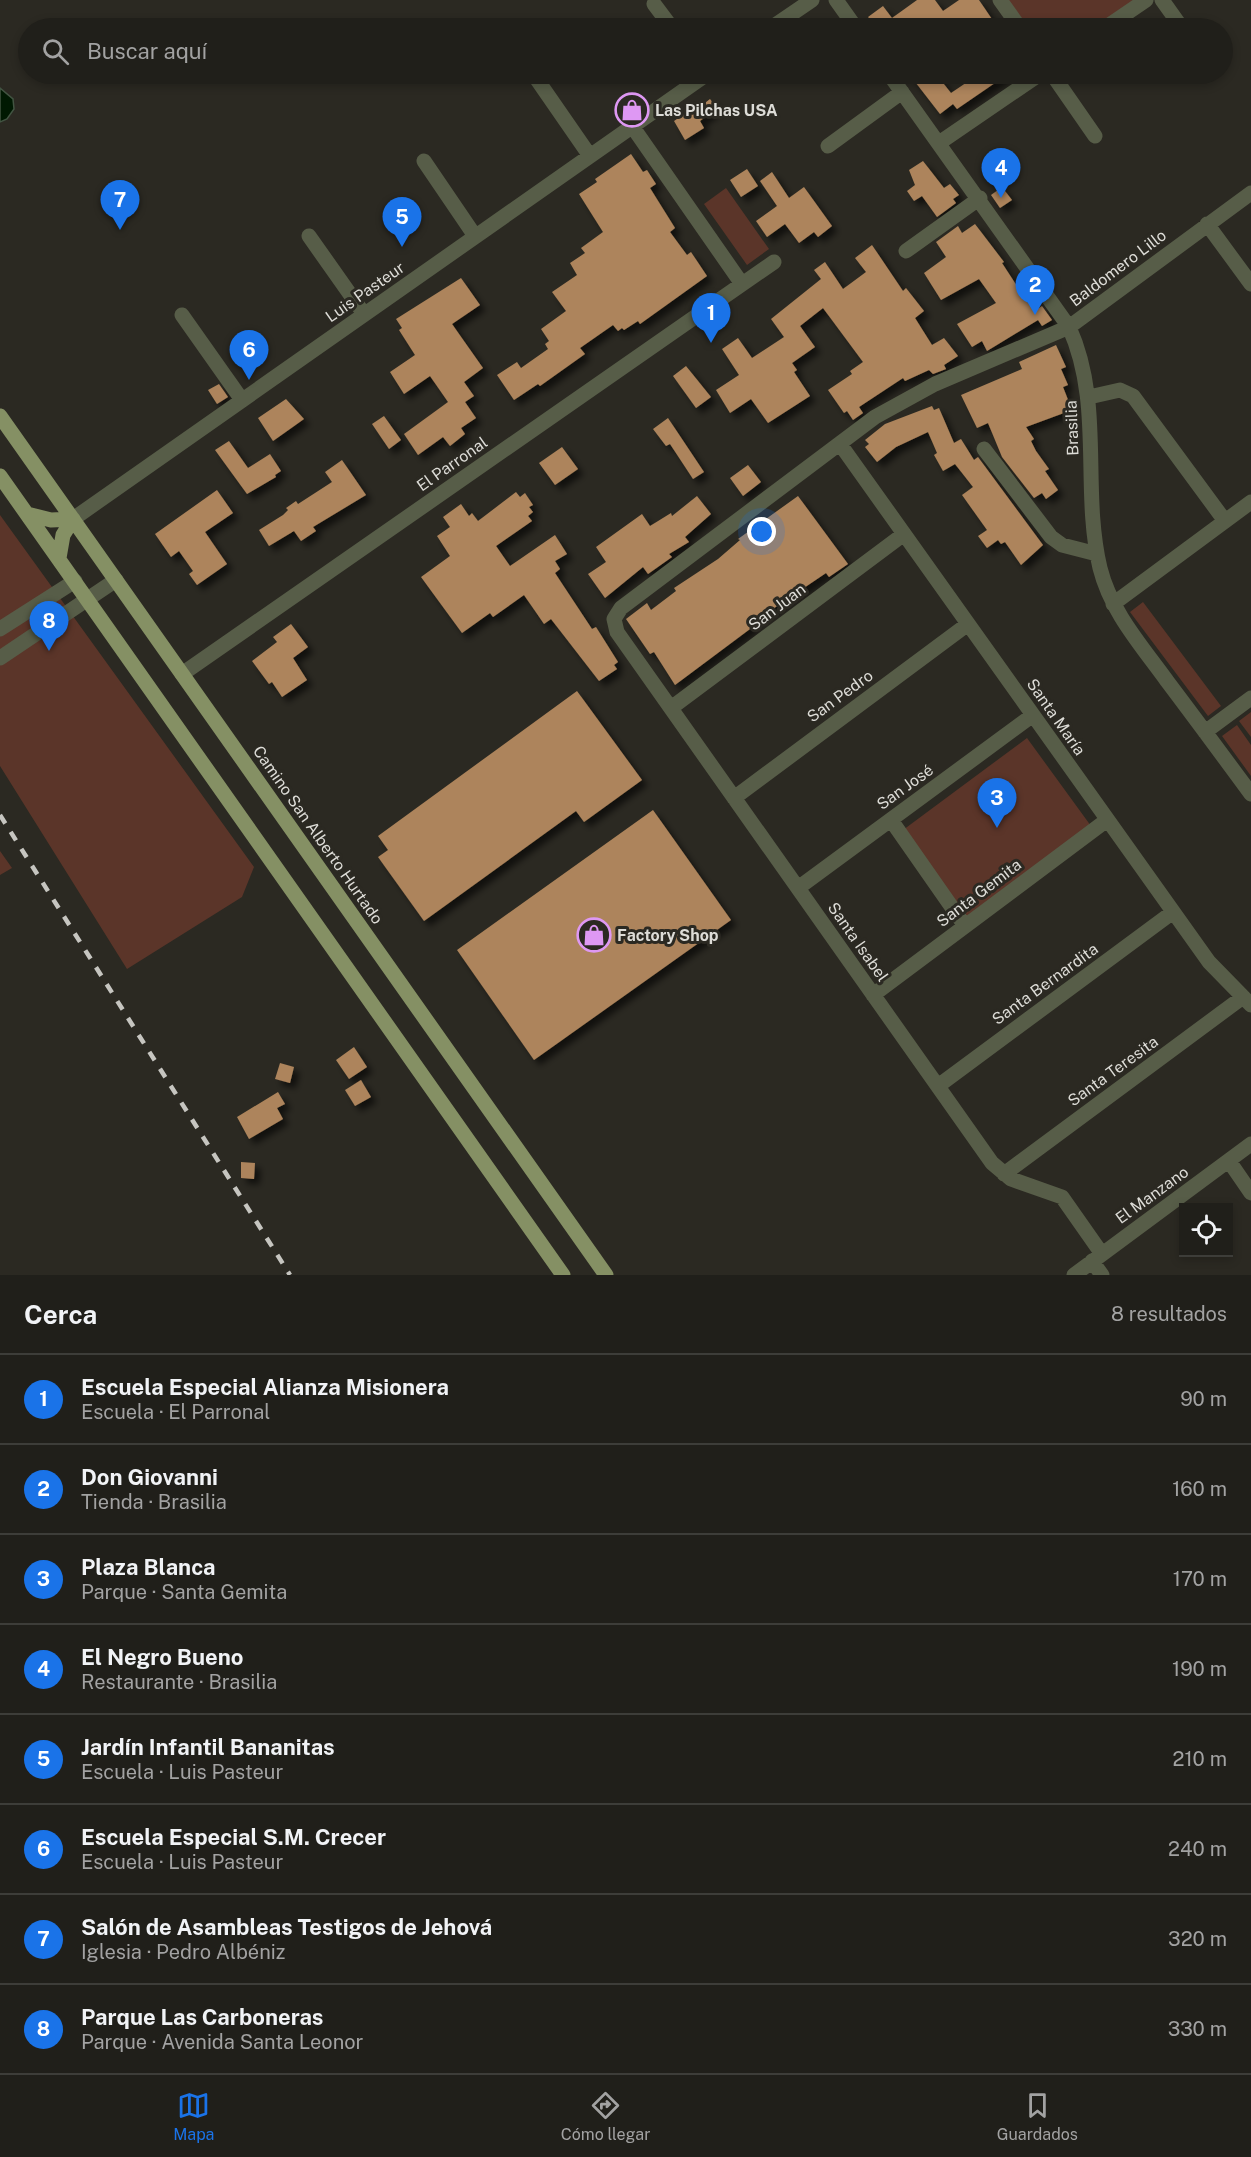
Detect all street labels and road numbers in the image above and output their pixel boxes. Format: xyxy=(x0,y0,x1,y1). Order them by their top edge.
street label: Baldomero Lillo xyxy=(1066,226,1170,310)
street label: Luis Pasteur xyxy=(322,258,408,326)
street label: Brasilia xyxy=(1062,400,1082,456)
street label: El Parronal xyxy=(413,433,491,495)
street label: San Juan xyxy=(745,579,809,635)
street label: San Pedro xyxy=(803,666,877,726)
street label: Santa María xyxy=(1023,675,1089,759)
street label: Camino San Alberto Hurtado xyxy=(249,742,387,928)
street label: San José xyxy=(873,760,937,814)
street label: Santa Gemita xyxy=(933,855,1025,931)
street label: Santa Isabel xyxy=(824,899,892,985)
street label: Santa Bernardita xyxy=(988,939,1102,1029)
street label: Santa Teresita xyxy=(1064,1032,1162,1110)
street label: El Manzano xyxy=(1112,1162,1192,1228)

